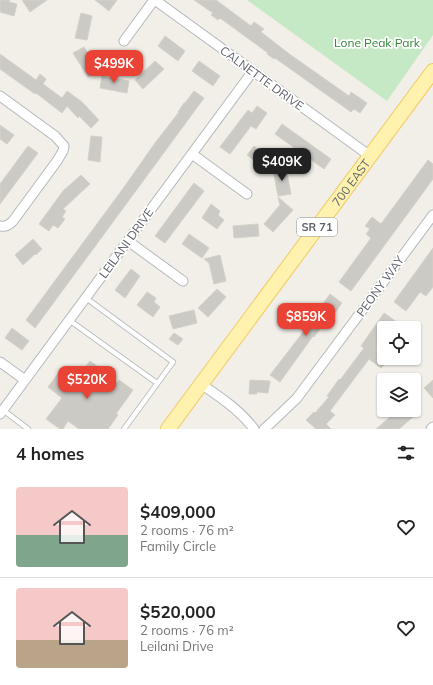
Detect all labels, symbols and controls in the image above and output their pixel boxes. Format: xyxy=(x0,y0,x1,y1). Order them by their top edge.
park label: Lone Peak Park xyxy=(334,35,421,50)
street label: CALNETTE DRIVE xyxy=(217,43,307,113)
pin: $499K xyxy=(86,50,142,84)
text: $499K xyxy=(94,55,134,71)
pin: $409K xyxy=(254,148,310,182)
text: $409K xyxy=(262,153,302,169)
street label: 700 EAST xyxy=(328,155,373,209)
street label: LEILANI DRIVE xyxy=(96,205,156,281)
road number: SR 71 xyxy=(297,218,337,236)
street label: PEONY WAY xyxy=(353,252,407,319)
pin: $859K xyxy=(278,303,334,337)
text: $859K xyxy=(286,308,326,324)
map controls xyxy=(377,321,421,417)
button: locate xyxy=(377,321,421,365)
pin: $520K xyxy=(59,366,115,400)
text: $520K xyxy=(67,371,107,387)
button: layers xyxy=(377,373,421,417)
icon: filters xyxy=(395,442,417,464)
text: 4 homes xyxy=(16,443,84,464)
text: $409,000 xyxy=(140,501,216,522)
icon: home xyxy=(48,503,96,551)
icon: heart xyxy=(395,516,417,538)
text: 2 rooms · 76 m² xyxy=(140,522,234,538)
text: Family Circle xyxy=(140,538,216,554)
text: $520,000 xyxy=(140,601,216,622)
icon: home xyxy=(48,604,96,652)
icon: heart xyxy=(395,617,417,639)
text: 2 rooms · 76 m² xyxy=(140,622,234,638)
text: Leilani Drive xyxy=(140,638,214,654)

